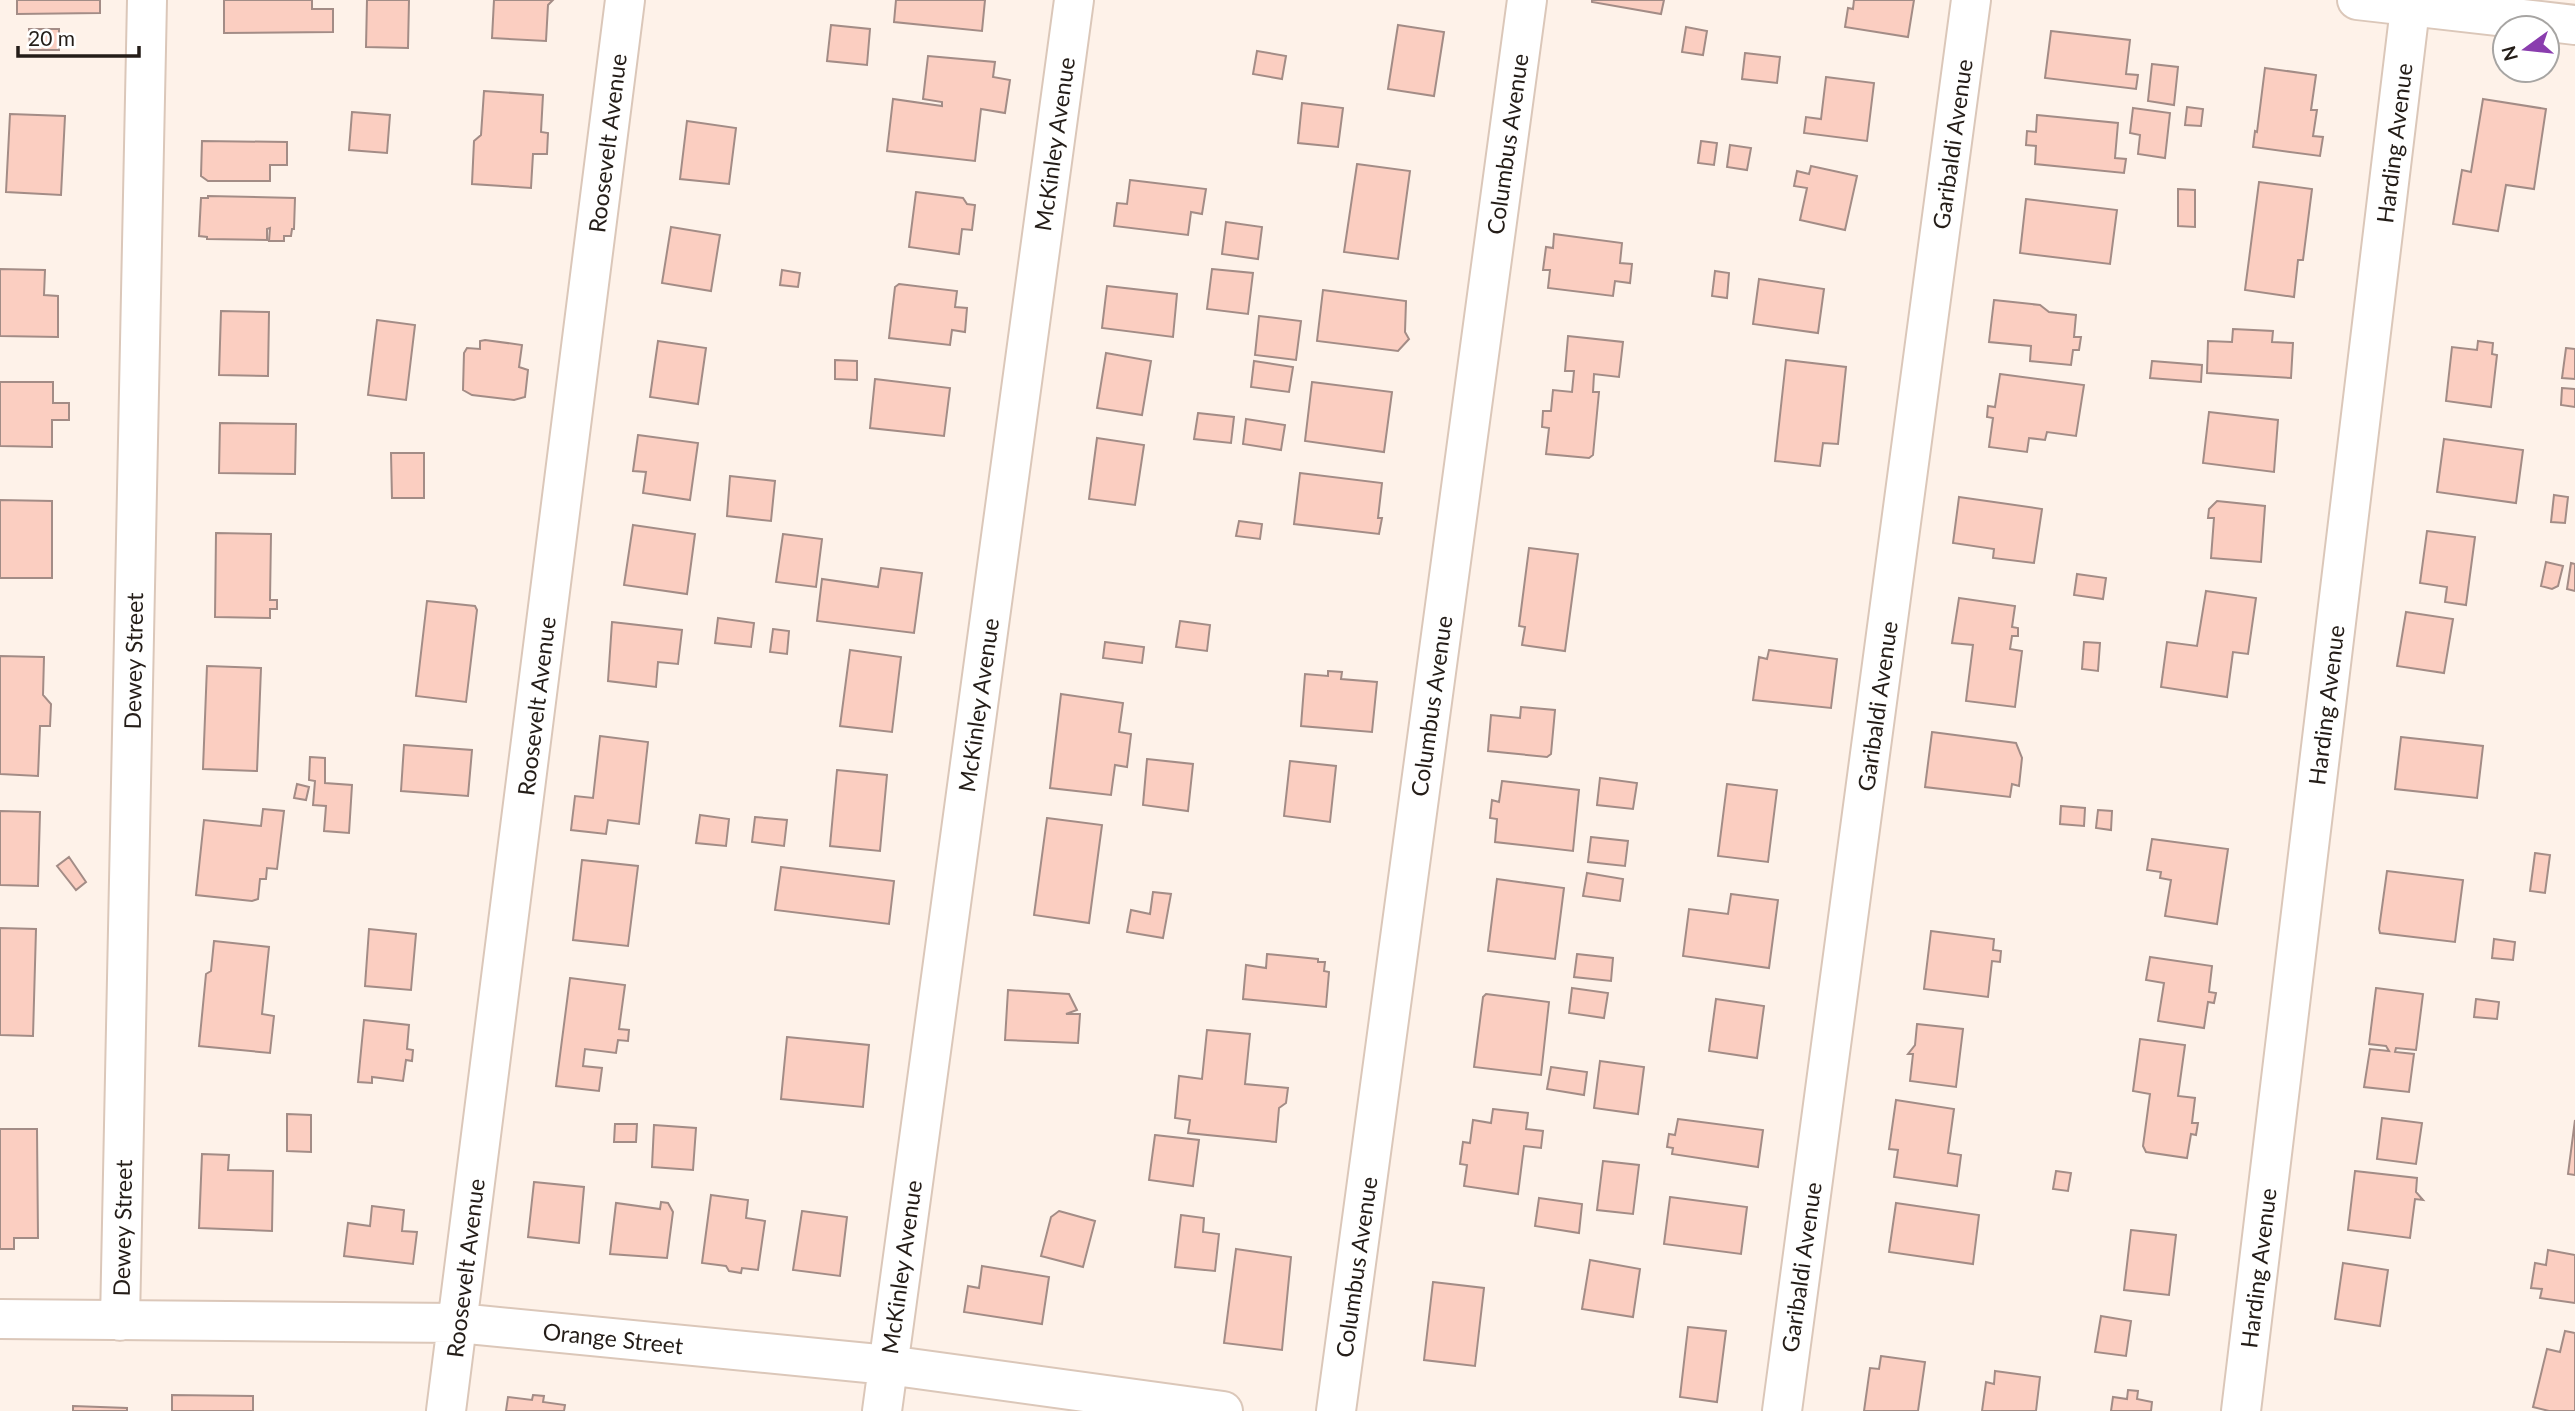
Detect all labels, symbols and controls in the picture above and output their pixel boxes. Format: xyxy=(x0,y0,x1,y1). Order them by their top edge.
scale bar xyxy=(18,14,138,58)
north arrow xyxy=(2491,14,2561,84)
text: 20 m xyxy=(28,25,75,50)
text: N xyxy=(2496,43,2522,64)
street label: Roosevelt Avenue xyxy=(582,52,632,234)
street label: Columbus Avenue xyxy=(1480,52,1534,236)
street label: McKinley Avenue xyxy=(1028,55,1080,233)
street label: Garibaldi Avenue xyxy=(1926,57,1978,231)
street label: Harding Avenue xyxy=(2370,61,2418,225)
street label: Dewey Street xyxy=(118,592,148,730)
street label: Columbus Avenue xyxy=(1404,614,1458,798)
street label: Roosevelt Avenue xyxy=(511,615,561,797)
street label: McKinley Avenue xyxy=(952,616,1004,794)
street label: Garibaldi Avenue xyxy=(1851,619,1903,793)
street label: Harding Avenue xyxy=(2302,623,2350,787)
street label: Dewey Street xyxy=(107,1159,137,1297)
street label: Columbus Avenue xyxy=(1329,1175,1383,1359)
street label: Roosevelt Avenue xyxy=(440,1177,490,1359)
street label: McKinley Avenue xyxy=(875,1178,927,1356)
street label: Garibaldi Avenue xyxy=(1775,1180,1827,1354)
street label: Harding Avenue xyxy=(2234,1186,2282,1350)
street label: Orange Street xyxy=(541,1317,685,1359)

